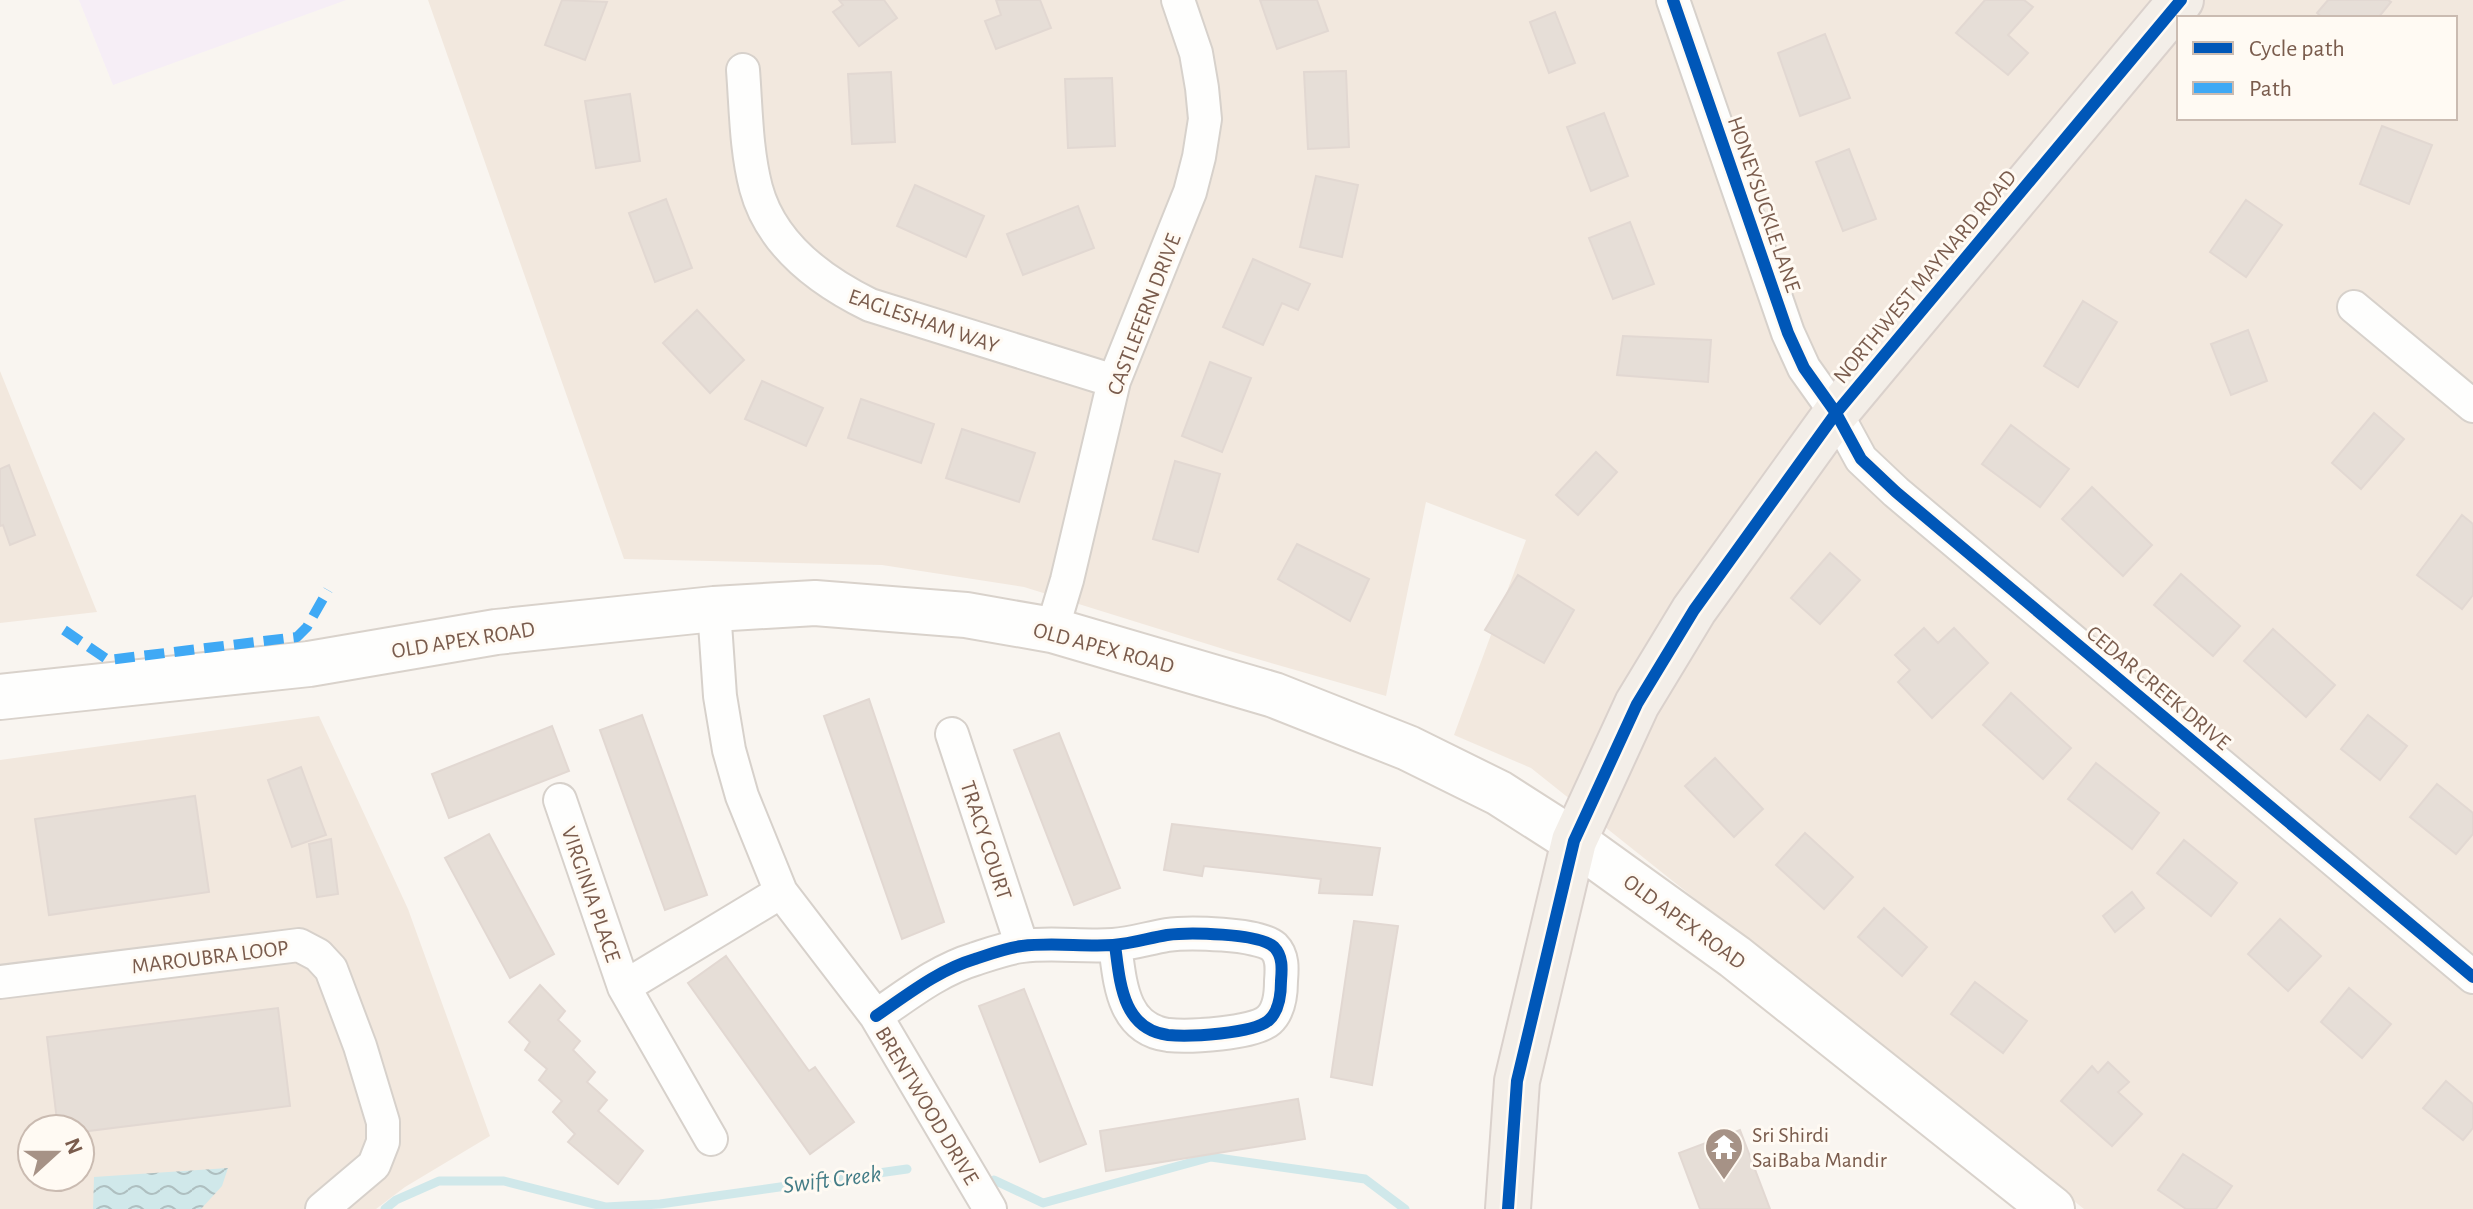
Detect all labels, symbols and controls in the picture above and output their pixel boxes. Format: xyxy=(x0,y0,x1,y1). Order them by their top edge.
legend xyxy=(2177,16,2457,120)
text: Cycle path xyxy=(2249,37,2345,61)
text: Path xyxy=(2249,77,2292,101)
street label: HONEYSUCKLE LANE xyxy=(1724,114,1805,295)
street label: NORTHWEST MAYNARD ROAD xyxy=(1829,166,2020,388)
street label: CASTLEFERN DRIVE xyxy=(1103,230,1185,398)
street label: EAGLESHAM WAY xyxy=(846,285,1002,357)
street label: OLD APEX ROAD xyxy=(390,618,536,662)
street label: OLD APEX ROAD xyxy=(1031,619,1177,677)
street label: CEDAR CREEK DRIVE xyxy=(2082,621,2235,754)
street label: TRACY COURT xyxy=(957,778,1016,903)
street label: VIRGINIA PLACE xyxy=(558,824,625,965)
street label: OLD APEX ROAD xyxy=(1619,870,1750,973)
street label: MAROUBRA LOOP xyxy=(130,936,290,978)
street label: BRENTWOOD DRIVE xyxy=(871,1023,983,1189)
north arrow xyxy=(16,1113,96,1193)
place label: Sri Shirdi SaiBaba Mandir xyxy=(1752,1124,1887,1171)
temple icon: Sri Shirdi SaiBaba Mandir xyxy=(1703,1126,1745,1181)
text: N xyxy=(61,1135,87,1157)
water label: Swift Creek xyxy=(782,1162,883,1198)

